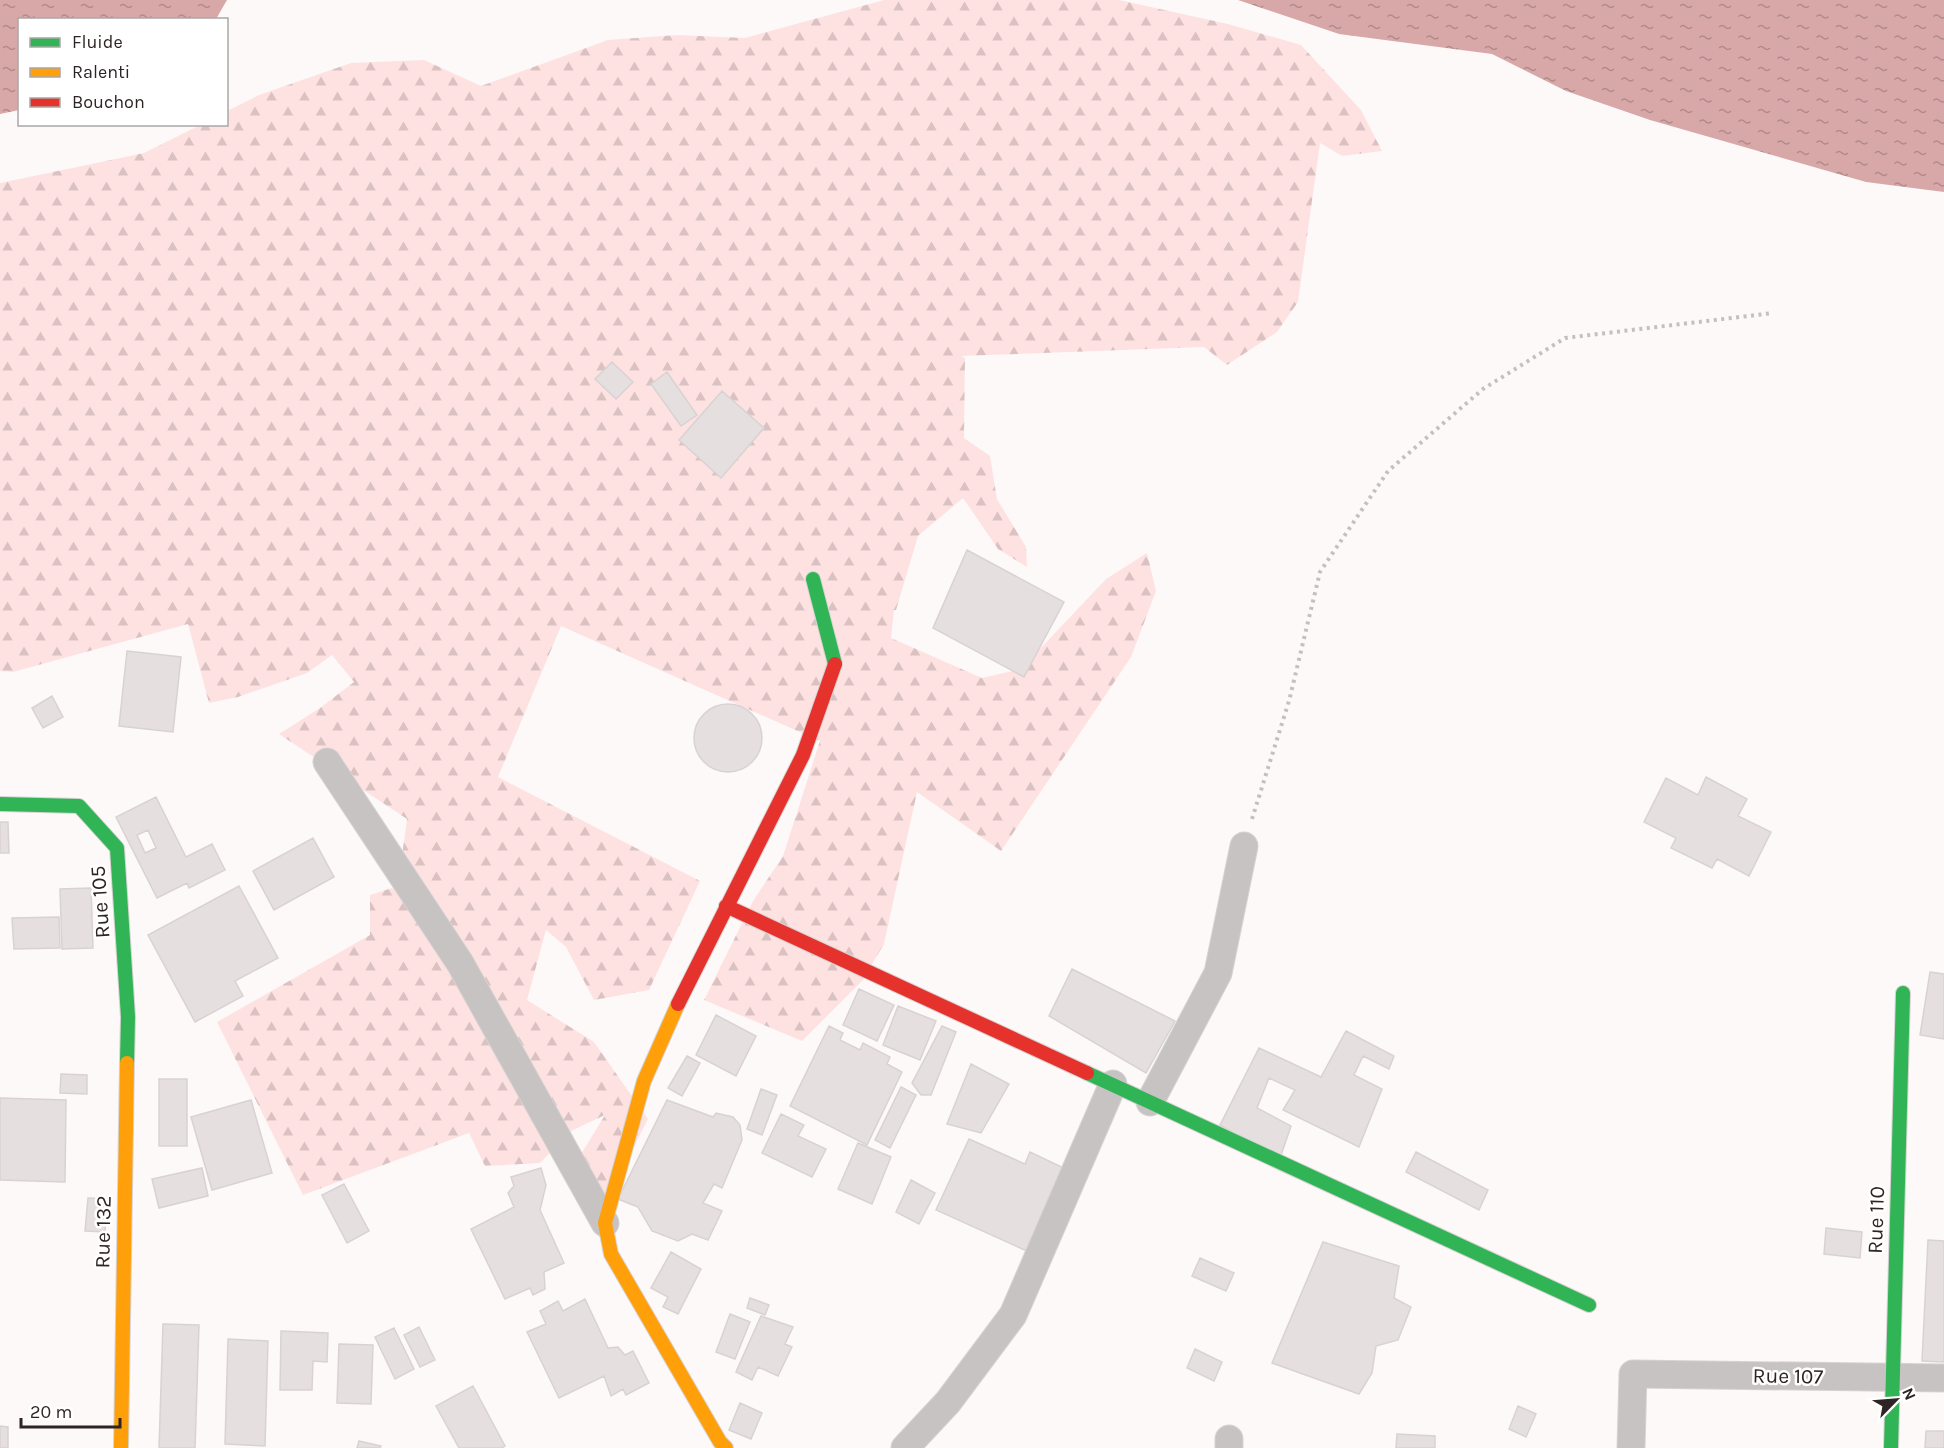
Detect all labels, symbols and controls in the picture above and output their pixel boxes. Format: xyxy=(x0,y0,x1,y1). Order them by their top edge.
legend xyxy=(18,18,228,126)
text: Fluide xyxy=(72,31,123,53)
text: Ralenti xyxy=(72,61,130,83)
text: Bouchon xyxy=(72,91,145,113)
street label: Rue 105 xyxy=(85,865,115,939)
street label: Rue 110 xyxy=(1863,1186,1889,1254)
street label: Rue 132 xyxy=(90,1195,116,1269)
street label: Rue 107 xyxy=(1752,1363,1824,1389)
north arrow xyxy=(1866,1370,1926,1430)
text: N xyxy=(1898,1385,1920,1403)
scale bar xyxy=(21,1391,120,1429)
text: 20 m xyxy=(30,1401,72,1423)

